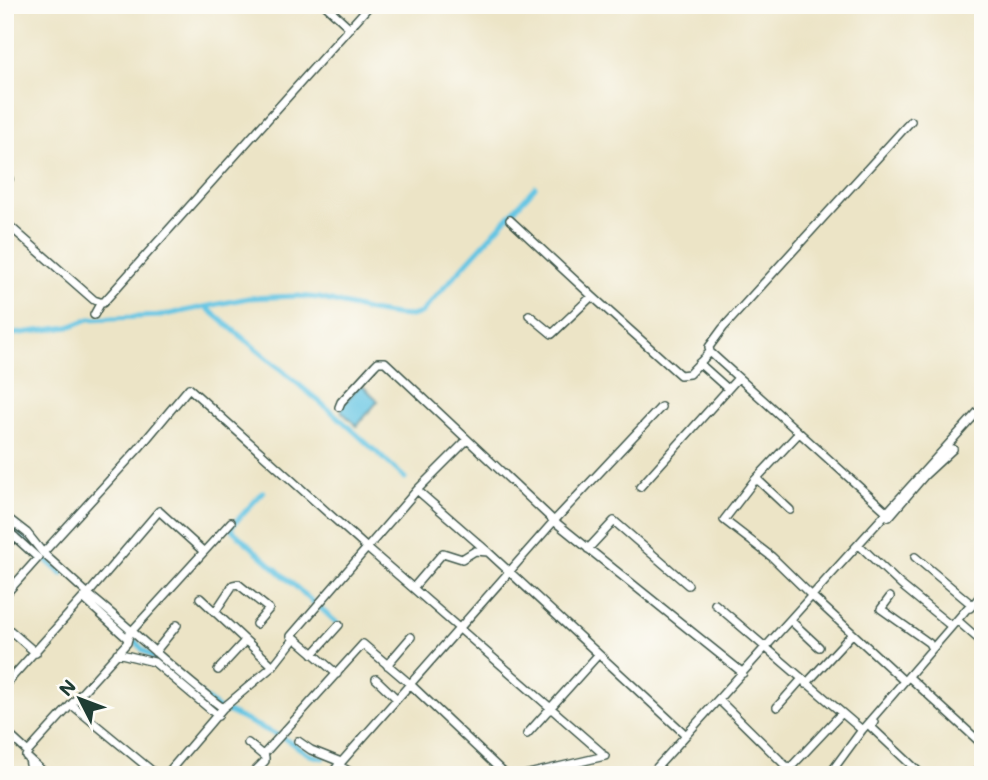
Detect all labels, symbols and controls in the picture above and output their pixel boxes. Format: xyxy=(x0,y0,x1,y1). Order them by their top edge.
north arrow xyxy=(46,664,116,734)
text: N xyxy=(53,674,81,701)

